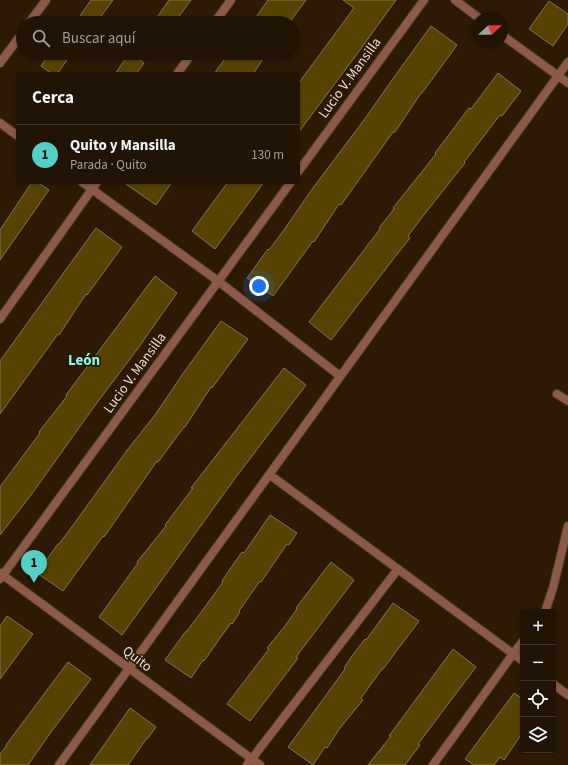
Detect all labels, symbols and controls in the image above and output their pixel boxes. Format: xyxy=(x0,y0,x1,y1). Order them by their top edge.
north arrow xyxy=(472,12,508,48)
search box xyxy=(16,16,300,60)
icon: search xyxy=(30,27,52,49)
text: Buscar aquí xyxy=(62,28,135,49)
street label: Lucio V. Mansilla xyxy=(314,33,386,123)
text: Cerca xyxy=(32,86,74,110)
text: Quito y Mansilla xyxy=(70,135,176,156)
text: 1 xyxy=(42,146,48,164)
text: 130 m xyxy=(251,146,284,164)
text: Parada · Quito xyxy=(70,156,146,174)
your location xyxy=(249,276,269,296)
street label: Lucio V. Mansilla xyxy=(99,328,171,418)
district label: León xyxy=(68,350,100,371)
pin: 1 xyxy=(21,550,47,583)
map controls xyxy=(520,609,556,753)
button: + xyxy=(520,609,556,645)
street label: Quito xyxy=(118,641,156,677)
button: − xyxy=(520,645,556,681)
button: locate xyxy=(520,681,556,717)
button: layers xyxy=(520,717,556,753)

